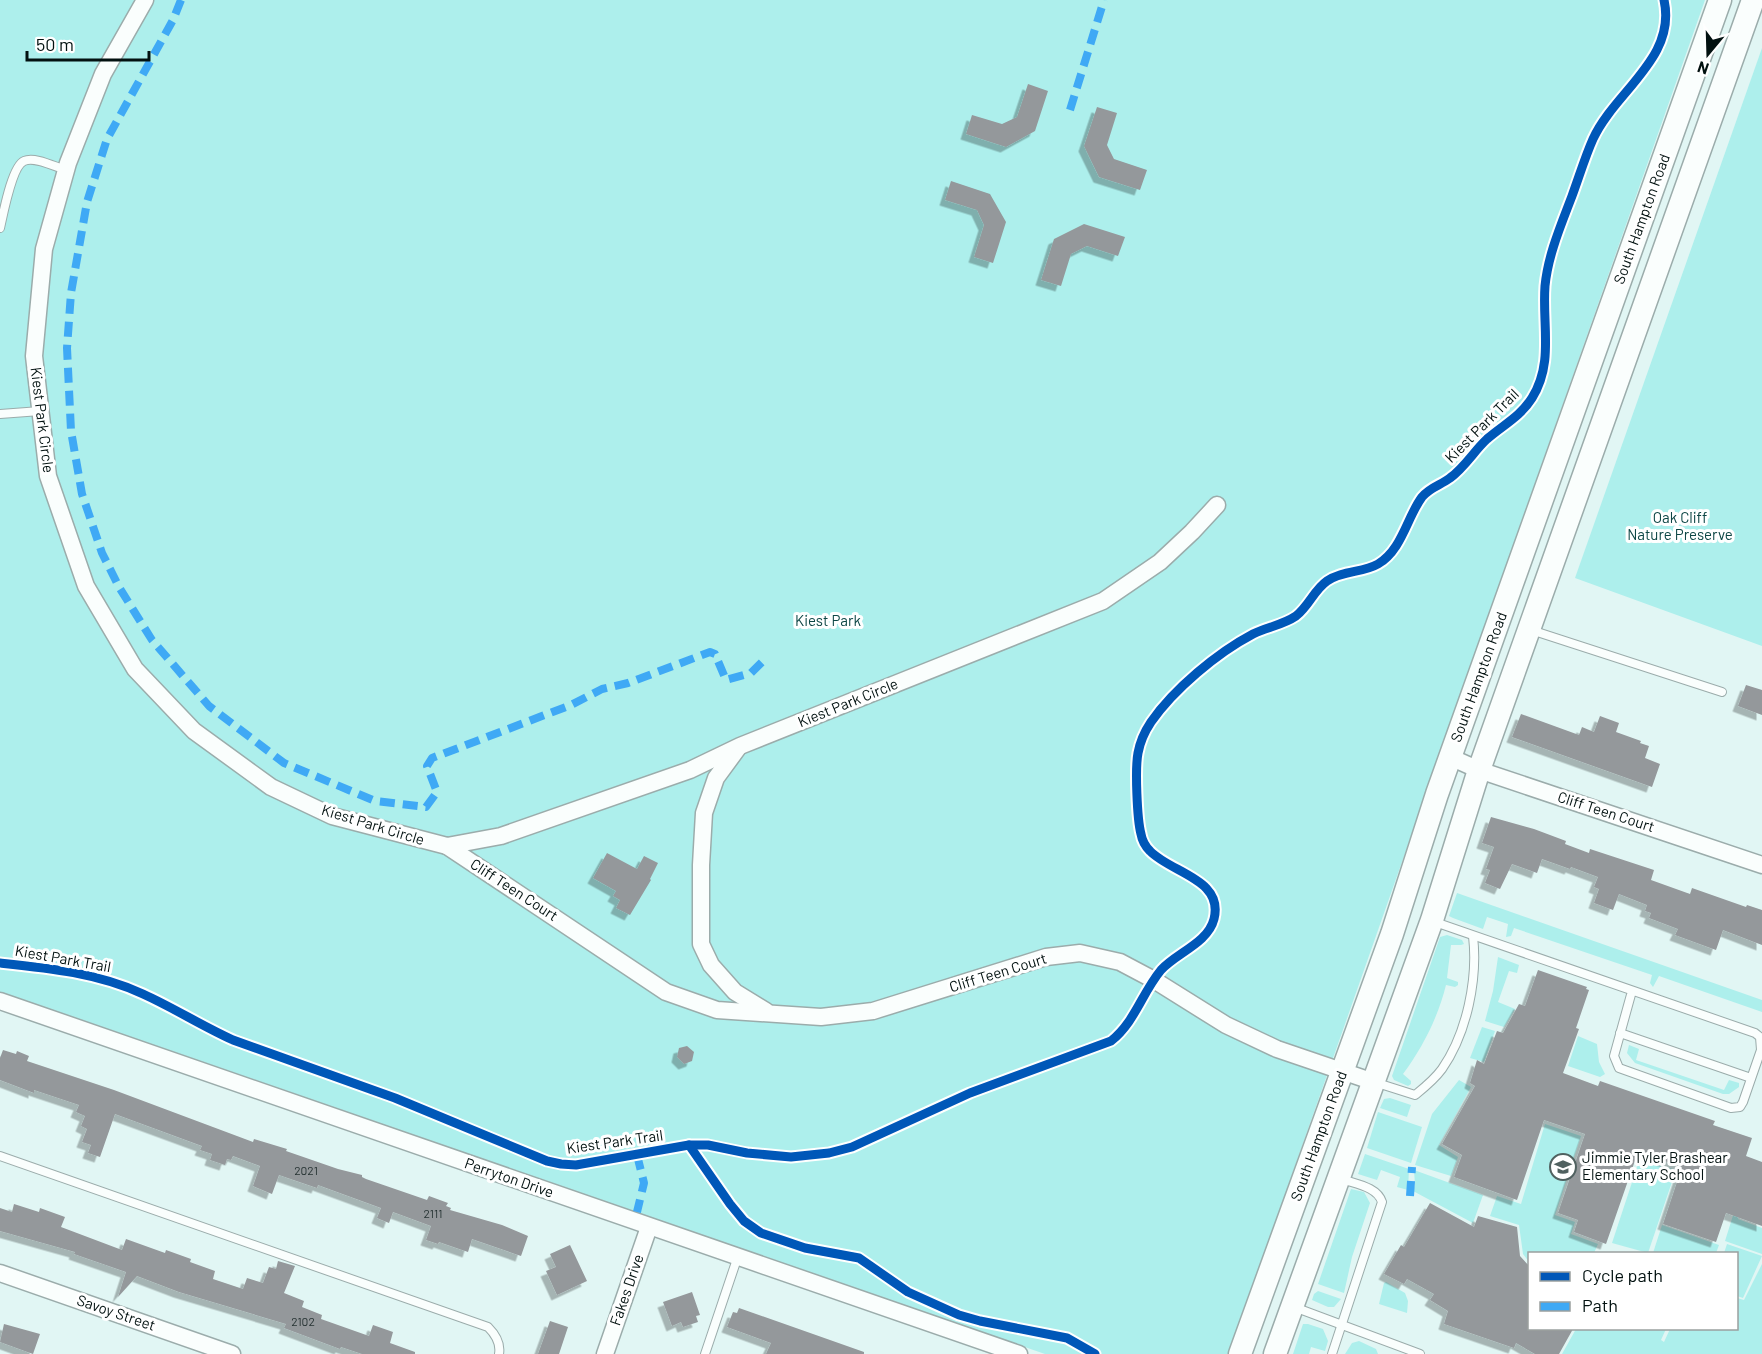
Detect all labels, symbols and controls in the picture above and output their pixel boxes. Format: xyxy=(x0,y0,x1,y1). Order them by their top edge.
scale bar xyxy=(27,24,148,62)
north arrow xyxy=(1678,24,1738,84)
text: 50 m xyxy=(36,33,74,55)
text: N xyxy=(1695,58,1711,79)
street label: South Hampton Road xyxy=(1609,151,1673,286)
street label: Kiest Park Circle xyxy=(28,366,58,474)
street label: Kiest Park Trail xyxy=(1441,385,1522,466)
park label: Oak Cliff Nature Preserve xyxy=(1627,508,1733,543)
street label: South Hampton Road xyxy=(1446,609,1510,744)
park label: Kiest Park xyxy=(795,611,861,629)
street label: Kiest Park Circle xyxy=(795,674,900,730)
street label: Cliff Teen Court xyxy=(1555,787,1657,835)
street label: Kiest Park Circle xyxy=(320,800,427,848)
street label: Cliff Teen Court xyxy=(467,854,562,924)
street label: Kiest Park Trail xyxy=(14,941,113,975)
street label: Cliff Teen Court xyxy=(947,949,1049,995)
street label: South Hampton Road xyxy=(1286,1068,1350,1203)
street label: Kiest Park Trail xyxy=(566,1125,664,1157)
place label: Jimmie Tyler Brashear Elementary School xyxy=(1582,1148,1728,1183)
school or university icon: Jimmie Tyler Brashear Elementary School xyxy=(1548,1152,1578,1182)
street label: Perryton Drive xyxy=(463,1153,556,1201)
house number: 2021 xyxy=(294,1163,318,1177)
house number: 2111 xyxy=(424,1206,442,1220)
street label: Fakes Drive xyxy=(605,1252,647,1328)
legend xyxy=(1528,1252,1738,1330)
text: Cycle path xyxy=(1582,1264,1663,1286)
street label: Savoy Street xyxy=(75,1290,158,1334)
text: Path xyxy=(1582,1294,1618,1316)
house number: 2102 xyxy=(291,1314,315,1328)

